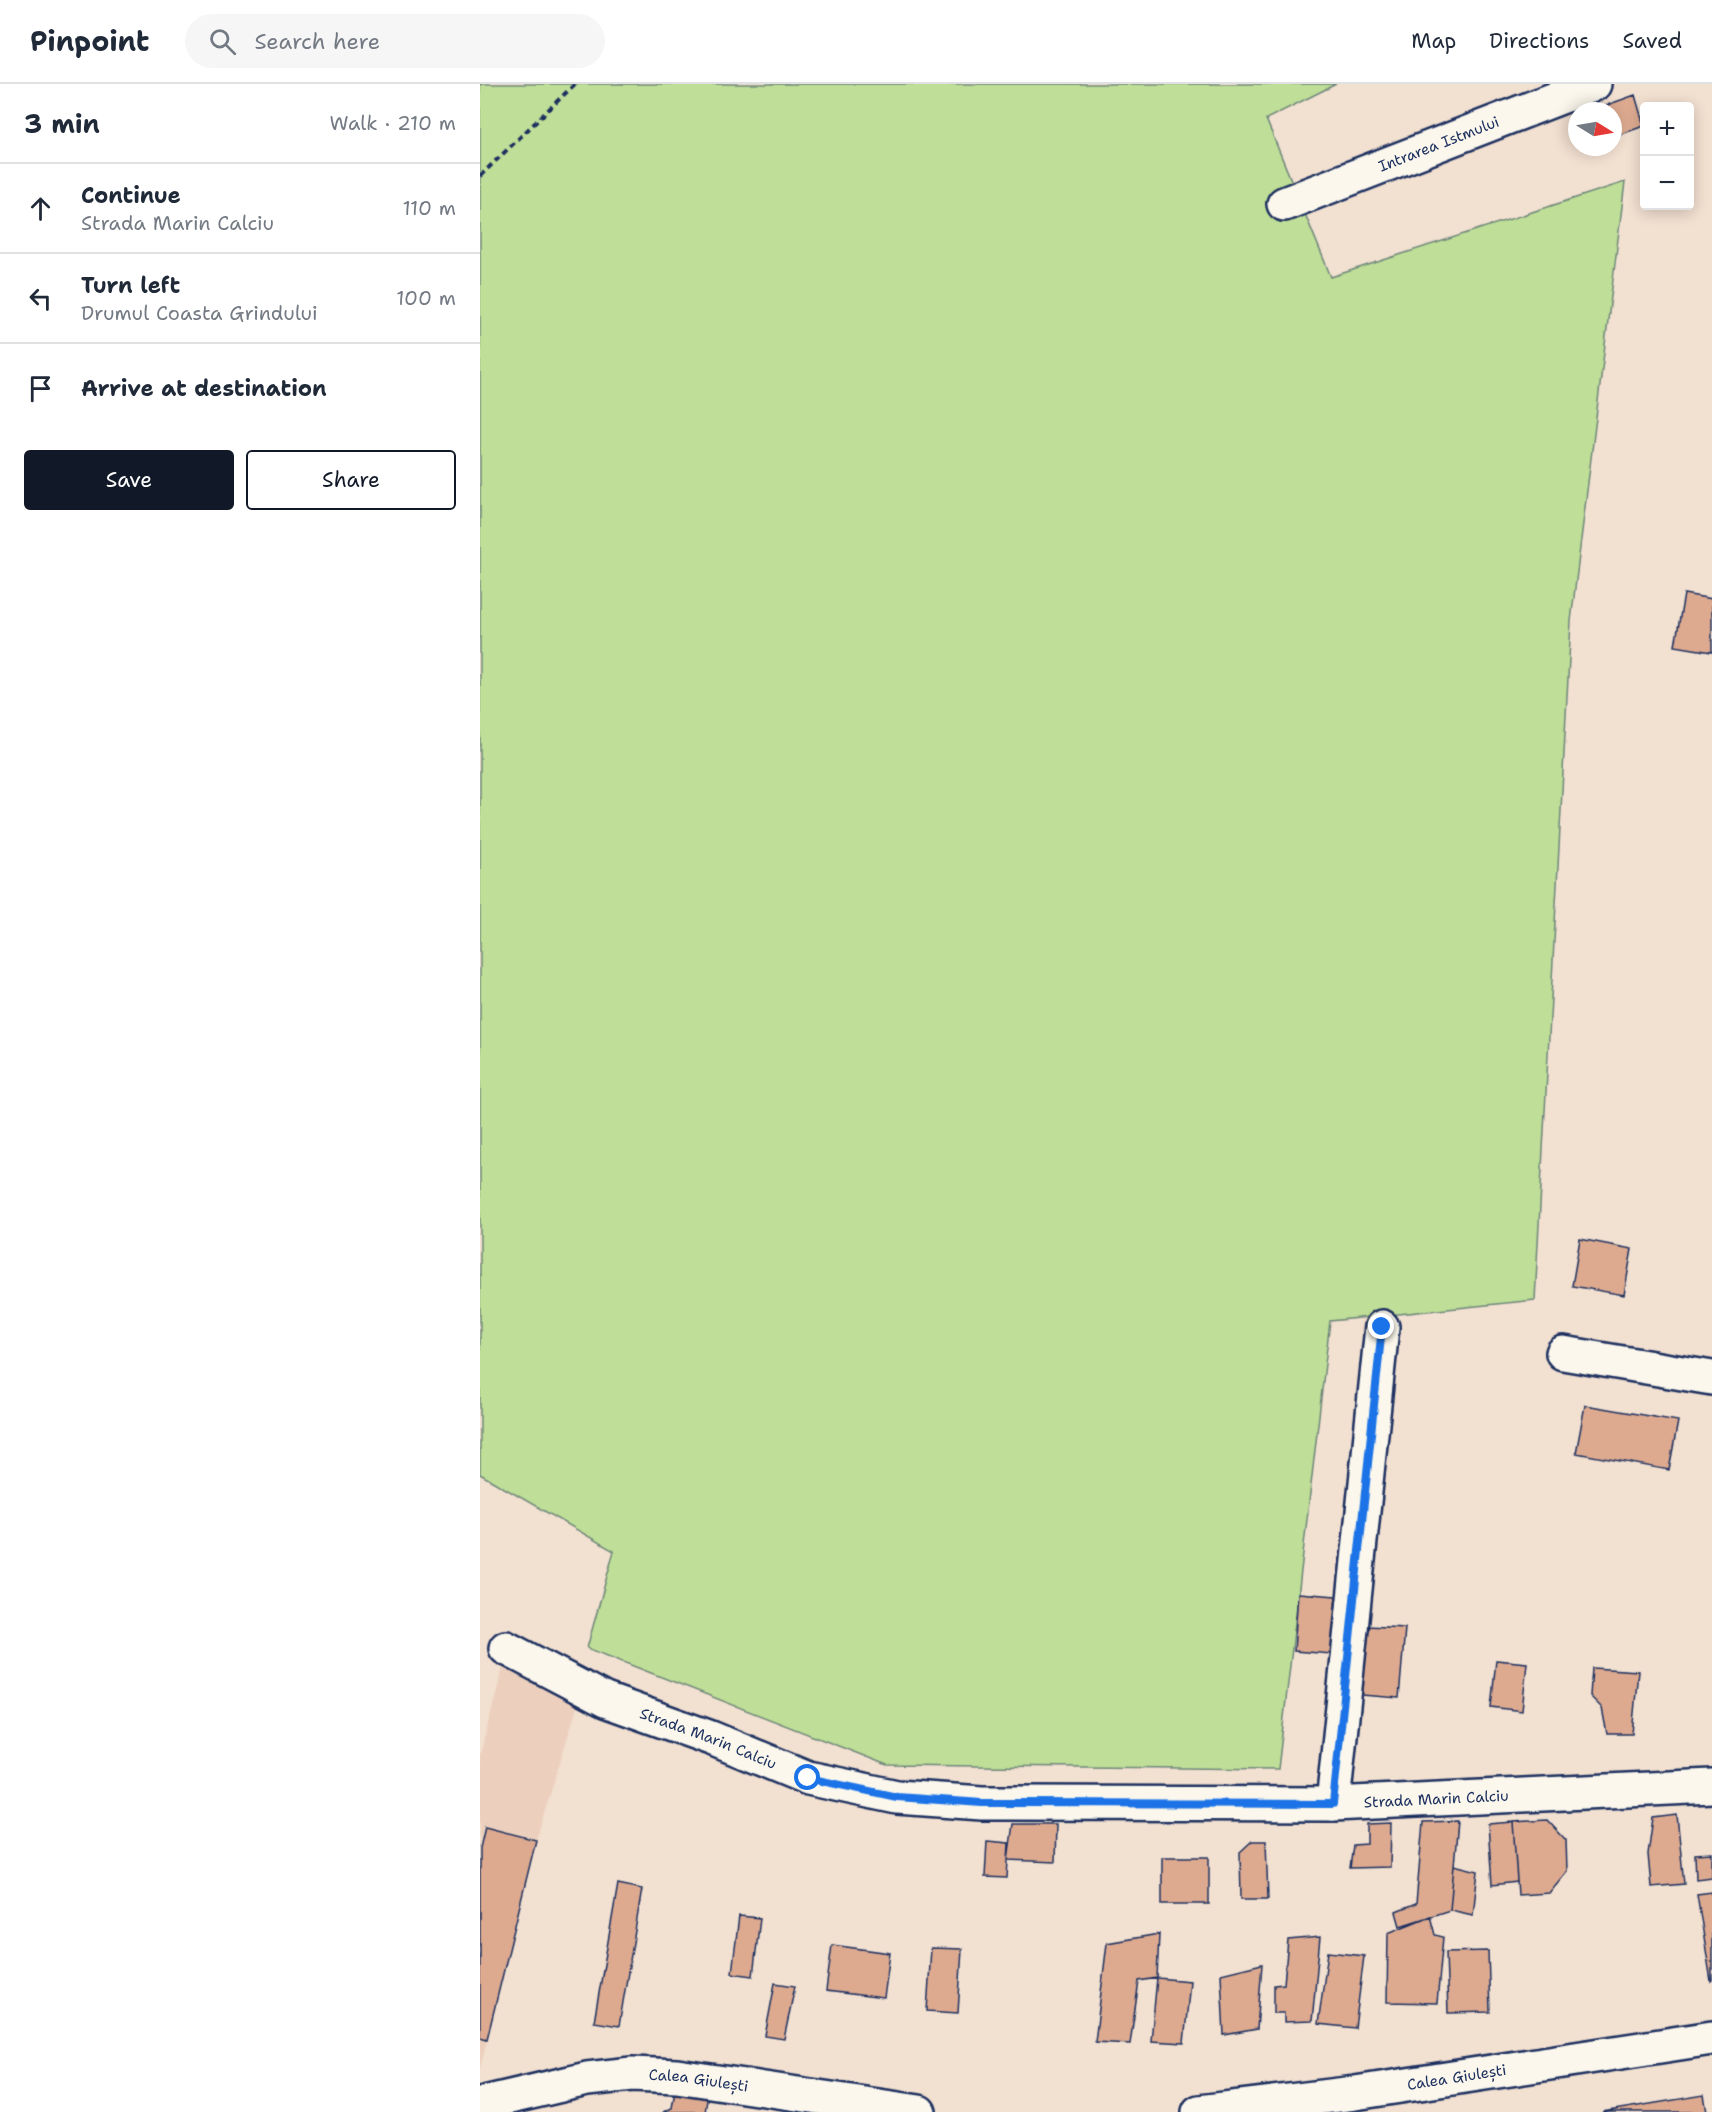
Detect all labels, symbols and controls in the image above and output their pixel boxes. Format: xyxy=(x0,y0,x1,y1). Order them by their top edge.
search box xyxy=(185,14,605,68)
text: Pinpoint xyxy=(30,22,149,60)
icon: search xyxy=(206,25,239,58)
text: Search here xyxy=(254,27,380,56)
text: Map xyxy=(1411,27,1456,55)
text: Directions xyxy=(1489,27,1589,55)
text: Saved xyxy=(1622,27,1682,55)
north arrow xyxy=(1568,102,1622,156)
map controls xyxy=(1640,102,1694,210)
button: + xyxy=(1640,102,1694,156)
text: 3 min xyxy=(24,106,100,141)
text: Walk · 210 m xyxy=(330,110,456,136)
street label: Intrarea Istmului xyxy=(1376,112,1502,176)
button: − xyxy=(1640,156,1694,210)
text: Continue xyxy=(81,181,181,210)
icon: ahead xyxy=(24,192,57,225)
text: 110 m xyxy=(402,195,456,221)
text: Strada Marin Calciu xyxy=(81,210,274,236)
text: Turn left xyxy=(81,271,180,300)
icon: left xyxy=(24,282,57,315)
text: 100 m xyxy=(396,285,456,311)
text: Drumul Coasta Grindului xyxy=(81,300,318,326)
icon: arrive xyxy=(24,372,57,405)
text: Arrive at destination xyxy=(81,374,327,403)
button: Save xyxy=(24,450,234,510)
button: Share xyxy=(246,450,456,510)
route end xyxy=(1368,1313,1394,1339)
street label: Strada Marin Calciu xyxy=(637,1703,780,1774)
route start xyxy=(794,1764,820,1790)
street label: Strada Marin Calciu xyxy=(1363,1786,1509,1813)
street label: Calea Giulești xyxy=(1406,2060,1508,2095)
street label: Calea Giulești xyxy=(648,2065,750,2096)

